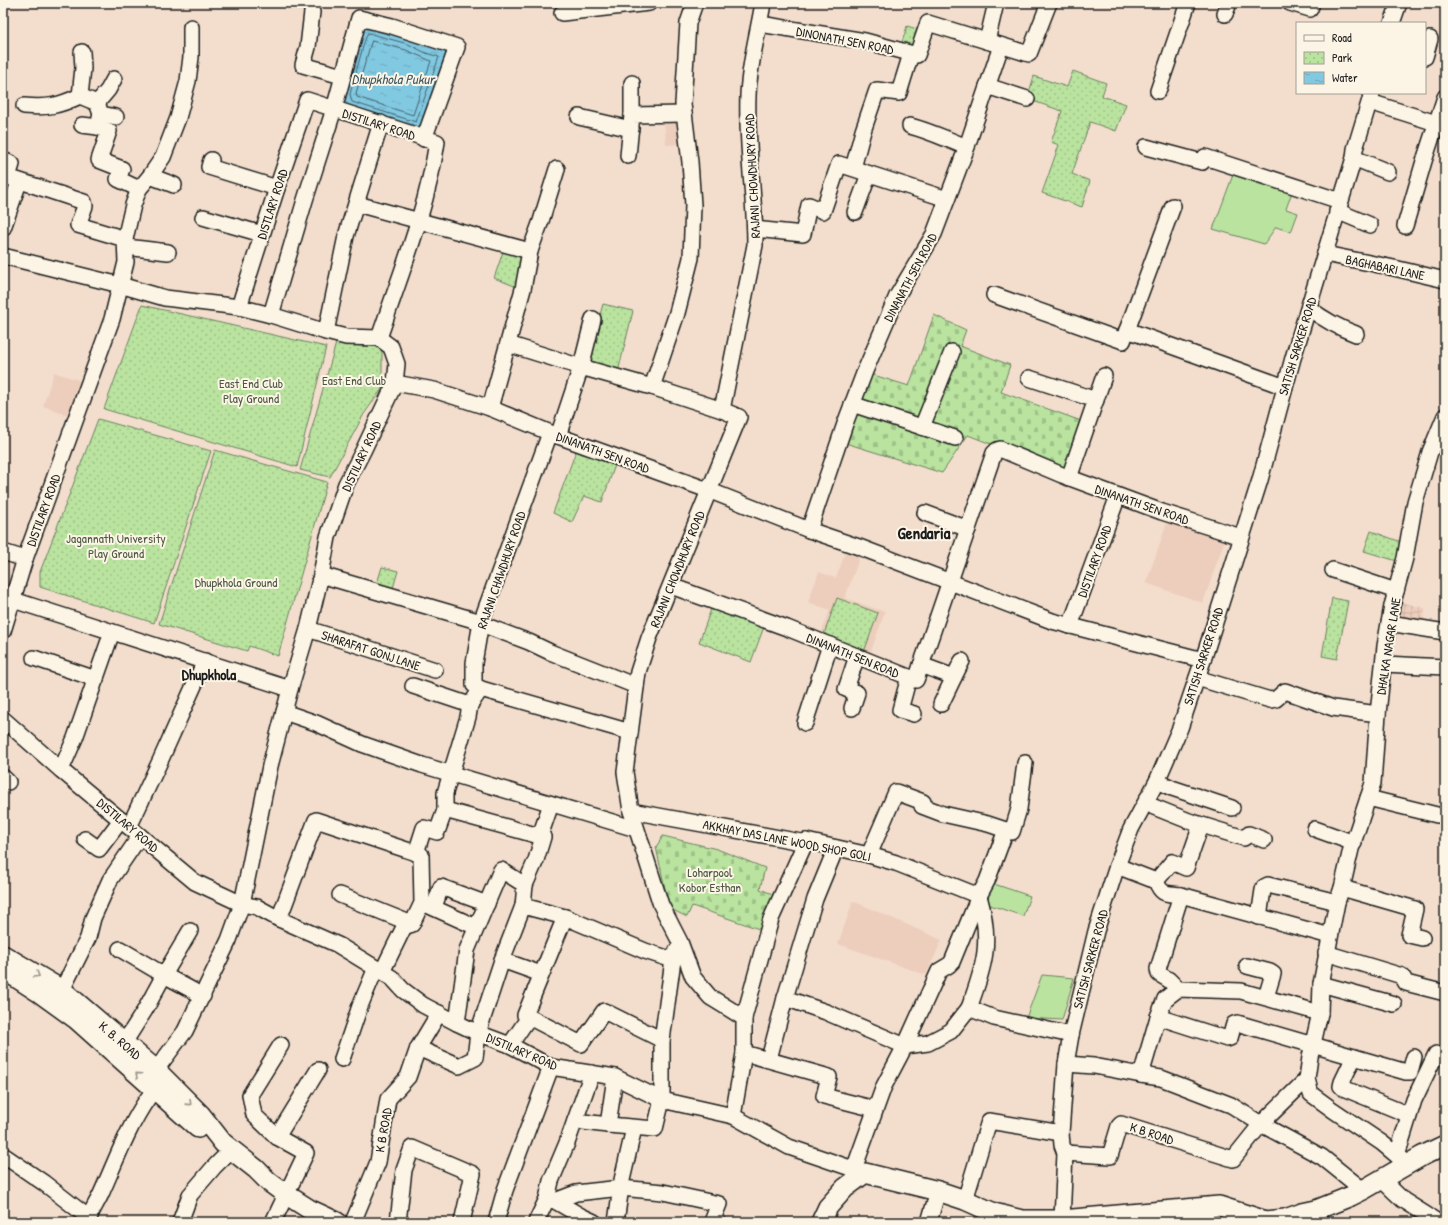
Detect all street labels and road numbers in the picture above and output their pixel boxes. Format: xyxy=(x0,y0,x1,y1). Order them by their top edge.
street label: DINONATH SEN ROAD xyxy=(795,22,896,58)
street label: DISTILARY ROAD xyxy=(340,104,419,145)
street label: RAJANI CHOWDHURY ROAD xyxy=(740,113,764,239)
street label: DISTLARY ROAD xyxy=(252,166,292,241)
street label: DINANATH SEN ROAD xyxy=(879,229,941,325)
street label: BAGHABARI LANE xyxy=(1344,250,1426,284)
street label: SATISH SARKER ROAD xyxy=(1274,294,1321,397)
street label: DISTILARY ROAD xyxy=(337,417,386,494)
street label: DINANATH SEN ROAD xyxy=(554,427,653,478)
street label: DISTILARY ROAD xyxy=(22,471,65,549)
street label: DINANATH SEN ROAD xyxy=(1093,480,1192,529)
street label: RAJANI CHOWDHURY ROAD xyxy=(645,507,709,630)
street label: RAJANI CHAWDHURY ROAD xyxy=(472,508,530,631)
street label: DISTILARY ROAD xyxy=(1073,522,1116,600)
street label: DHALKA NAGAR LANE xyxy=(1371,596,1405,696)
street label: SATISH SARKER ROAD xyxy=(1179,604,1228,707)
street label: SHARAFAT GONJ LANE xyxy=(319,626,423,675)
street label: DINANATH SEN ROAD xyxy=(804,628,903,682)
street label: DISTILARY ROAD xyxy=(93,794,163,857)
street label: AKKHAY DAS LANE WOOD SHOP GOLI xyxy=(701,815,873,865)
street label: SATISH SARKER ROAD xyxy=(1068,907,1112,1010)
street label: K. B. ROAD xyxy=(95,1017,146,1064)
street label: DISTILARY ROAD xyxy=(484,1028,561,1074)
street label: K B ROAD xyxy=(370,1105,396,1154)
street label: K B ROAD xyxy=(1128,1117,1177,1149)

